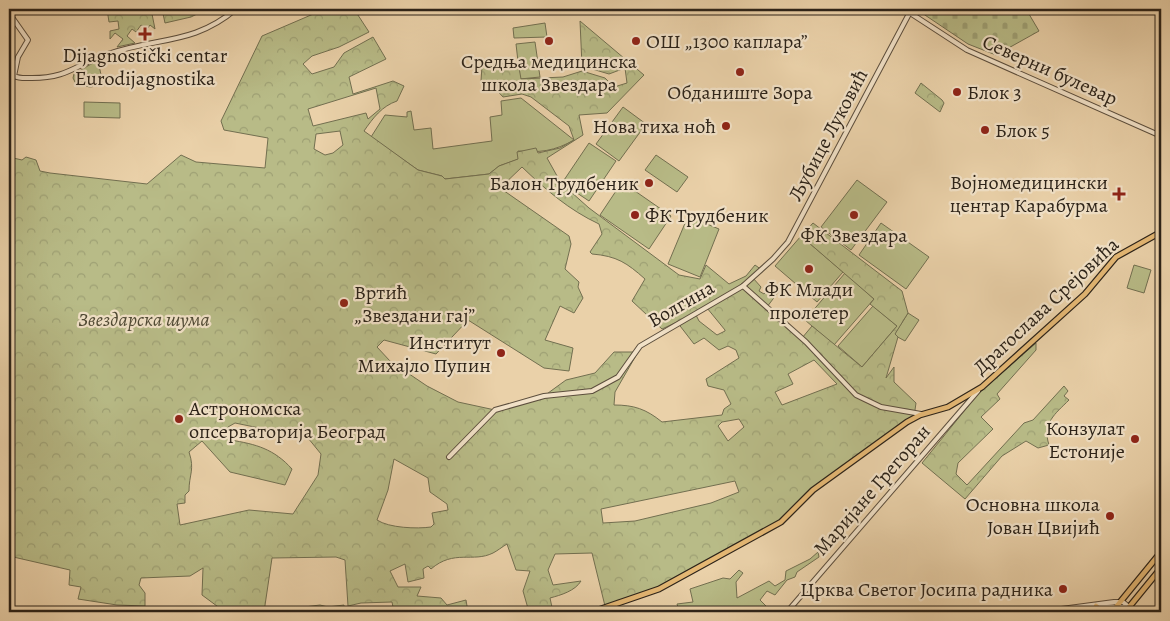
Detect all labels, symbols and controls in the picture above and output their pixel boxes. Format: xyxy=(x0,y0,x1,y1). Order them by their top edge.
marker: Dijagnostički centar Eurodijagnostika xyxy=(138,27,152,41)
place label: ОШ „1300 каплара” xyxy=(646,28,808,55)
street label: Северни булевар xyxy=(978,28,1122,112)
marker: Средња медицинска школа Звездара xyxy=(543,35,555,47)
marker: ОШ „1300 каплара” xyxy=(630,35,642,47)
place label: Dijagnostički centar Eurodijagnostika xyxy=(63,42,228,92)
place label: Средња медицинска школа Звездара xyxy=(461,48,638,98)
street label: Љубице Луковић xyxy=(782,64,874,206)
marker: Обданиште Зора xyxy=(734,66,746,78)
place label: Обданиште Зора xyxy=(667,79,813,106)
place label: Блок 3 xyxy=(967,79,1022,106)
marker: Блок 3 xyxy=(951,86,963,98)
place label: Нова тиха ноћ xyxy=(593,113,716,140)
place label: Блок 5 xyxy=(995,117,1050,144)
marker: Нова тиха ноћ xyxy=(720,120,732,132)
marker: Блок 5 xyxy=(979,124,991,136)
place label: Војномедицински центар Карабурма xyxy=(950,169,1109,219)
place label: Балон Трудбеник xyxy=(489,170,639,197)
marker: Балон Трудбеник xyxy=(643,177,655,189)
marker: Војномедицински центар Карабурма xyxy=(1112,187,1126,201)
place label: ФК Трудбеник xyxy=(645,202,769,229)
marker: ФК Трудбеник xyxy=(629,209,641,221)
marker: ФК Звездара xyxy=(848,209,860,221)
place label: ФК Звездара xyxy=(800,222,908,249)
street label: Драгослава Срејовића xyxy=(967,231,1125,381)
marker: ФК Млади пролетер xyxy=(803,263,815,275)
street label: Волгина xyxy=(643,274,720,334)
place label: ФК Млади пролетер xyxy=(765,276,853,326)
place label: Вртић „Звездани гај” xyxy=(354,279,475,329)
marker: Вртић „Звездани гај” xyxy=(338,297,350,309)
park label: Звездарска шума xyxy=(78,306,210,333)
place label: Институт Михајло Пупин xyxy=(358,329,491,379)
marker: Институт Михајло Пупин xyxy=(495,347,507,359)
place label: Астрономска опсерваторија Београд xyxy=(188,395,386,445)
marker: Астрономска опсерваторија Београд xyxy=(173,413,185,425)
place label: Конзулат Естоније xyxy=(1045,415,1125,465)
street label: Маријане Грегоран xyxy=(807,419,937,561)
marker: Конзулат Естоније xyxy=(1129,433,1141,445)
place label: Основна школа Јован Цвијић xyxy=(966,491,1101,541)
marker: Основна школа Јован Цвијић xyxy=(1104,510,1116,522)
place label: Црква Светог Јосипа радника xyxy=(800,576,1054,603)
marker: Црква Светог Јосипа радника xyxy=(1057,583,1069,595)

